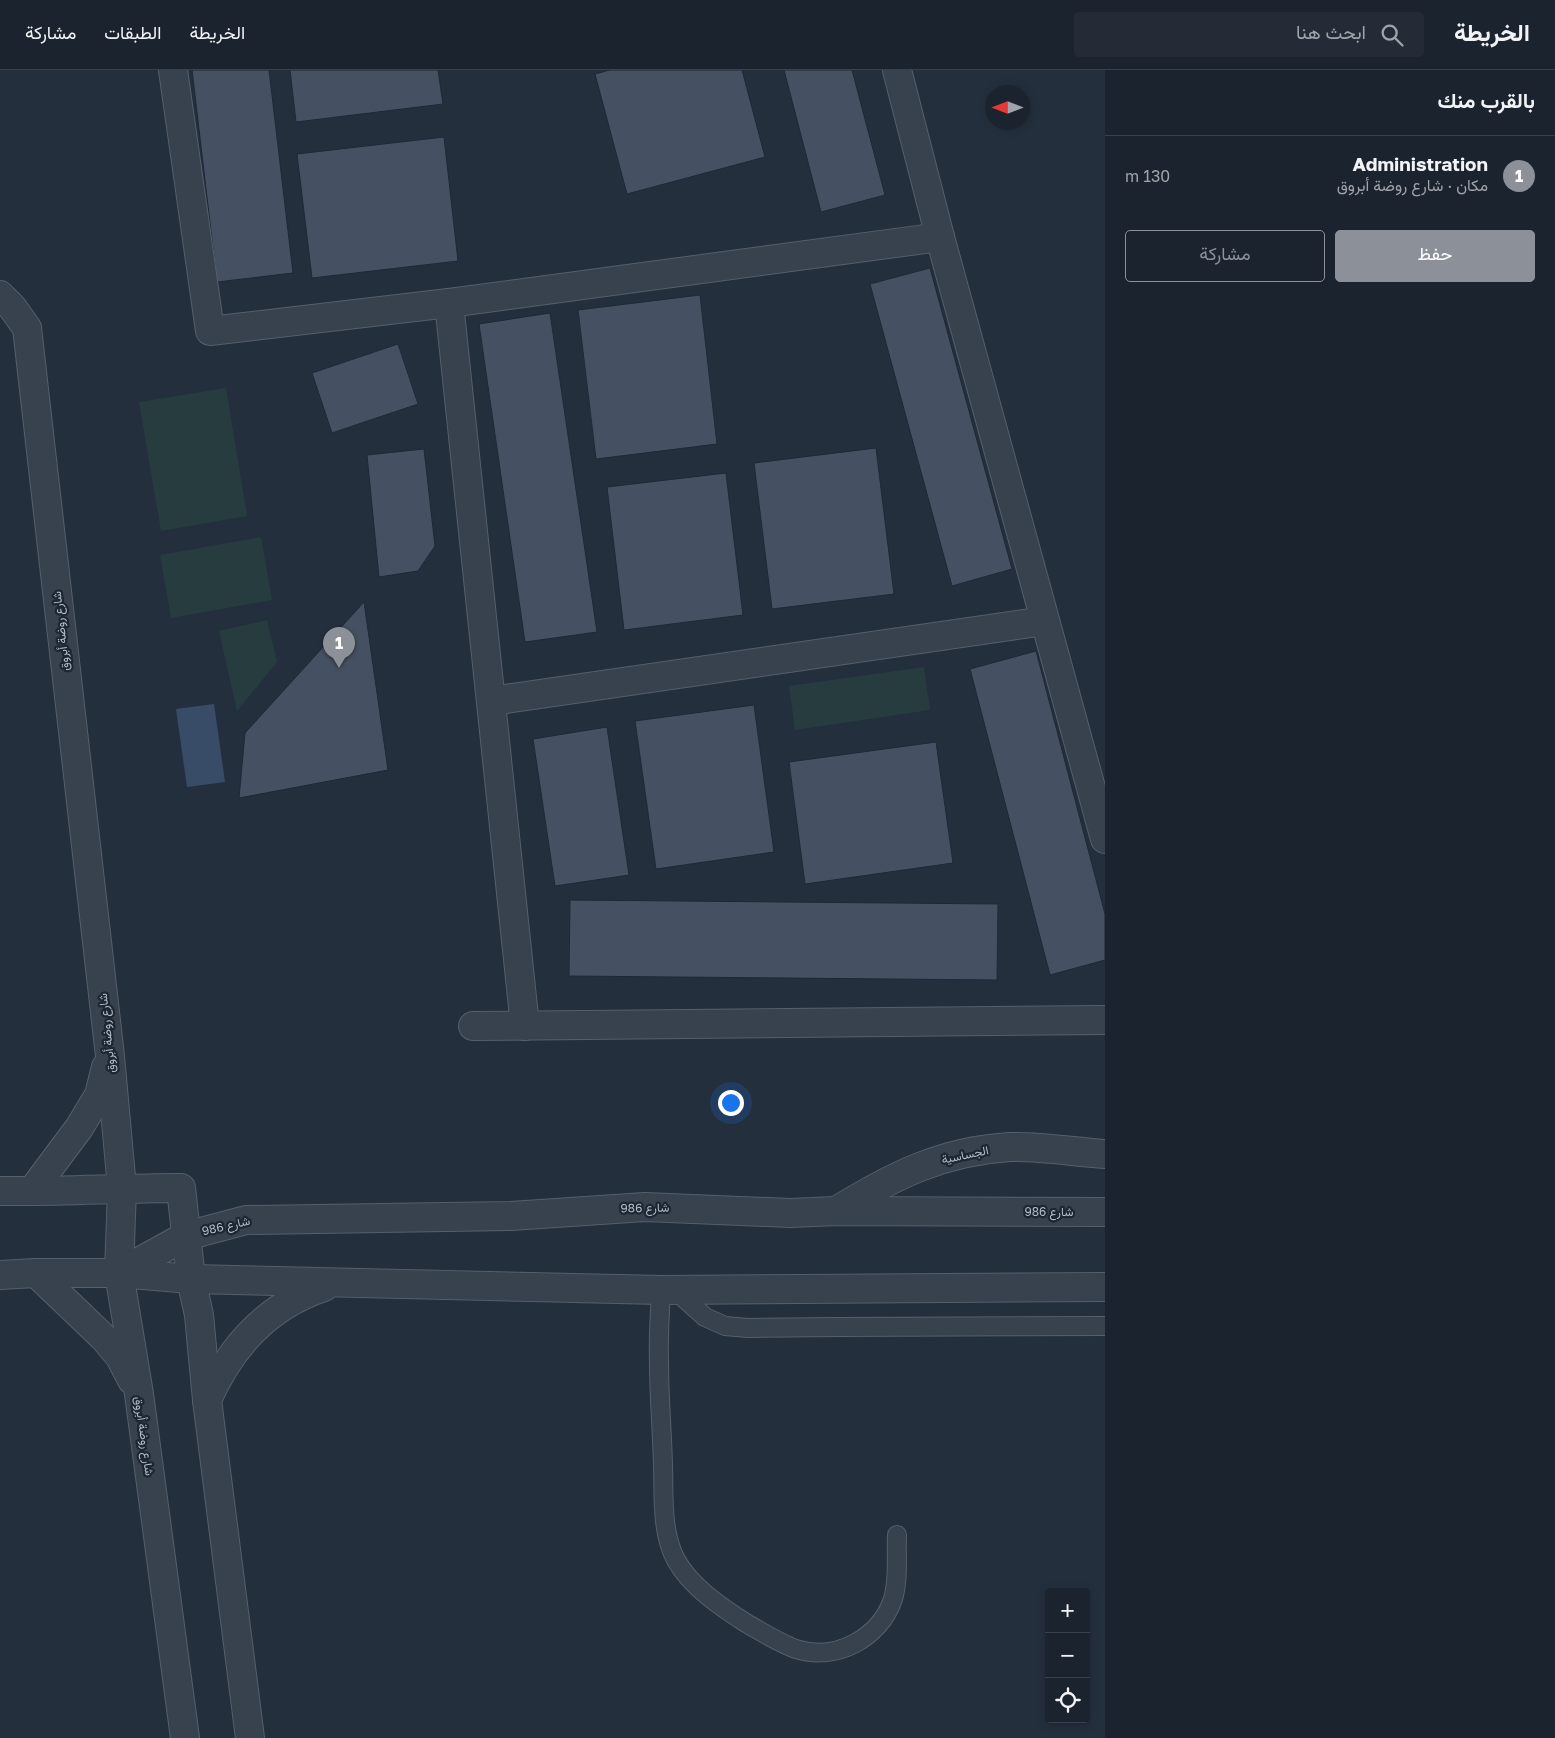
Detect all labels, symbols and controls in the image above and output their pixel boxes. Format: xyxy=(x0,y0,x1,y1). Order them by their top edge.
search box xyxy=(1074,12,1424,57)
text: الخريطة xyxy=(1454,17,1530,46)
text: ابحث هنا xyxy=(1296,20,1366,43)
text: مشاركة xyxy=(25,21,76,43)
text: الطبقات xyxy=(104,21,161,43)
text: الخريطة xyxy=(189,21,245,43)
icon: search xyxy=(1378,21,1406,49)
north arrow xyxy=(985,85,1030,130)
text: بالقرب منك xyxy=(1438,87,1535,113)
text: Administration xyxy=(1352,152,1488,175)
text: 130 m xyxy=(1125,166,1170,186)
text: 1 xyxy=(1515,166,1523,186)
text: مكان · شارع روضة أبروق xyxy=(1337,175,1488,195)
button: مشاركة xyxy=(1125,230,1325,282)
button: حفظ xyxy=(1335,230,1535,282)
street label: شارع روضة أبروق xyxy=(49,590,74,672)
pin: 1 xyxy=(323,627,355,668)
street label: شارع روضة أبروق xyxy=(95,992,120,1074)
your location xyxy=(718,1090,744,1116)
street label: الجساسية xyxy=(940,1142,990,1167)
street label: شارع 986 xyxy=(620,1200,670,1217)
street label: شارع 986 xyxy=(1025,1204,1073,1221)
street label: شارع 986 xyxy=(200,1213,252,1240)
street label: شارع روضة أبروق xyxy=(130,1395,157,1477)
map controls xyxy=(1045,1588,1090,1723)
button: + xyxy=(1045,1588,1090,1633)
button: − xyxy=(1045,1633,1090,1678)
button: locate xyxy=(1045,1678,1090,1723)

